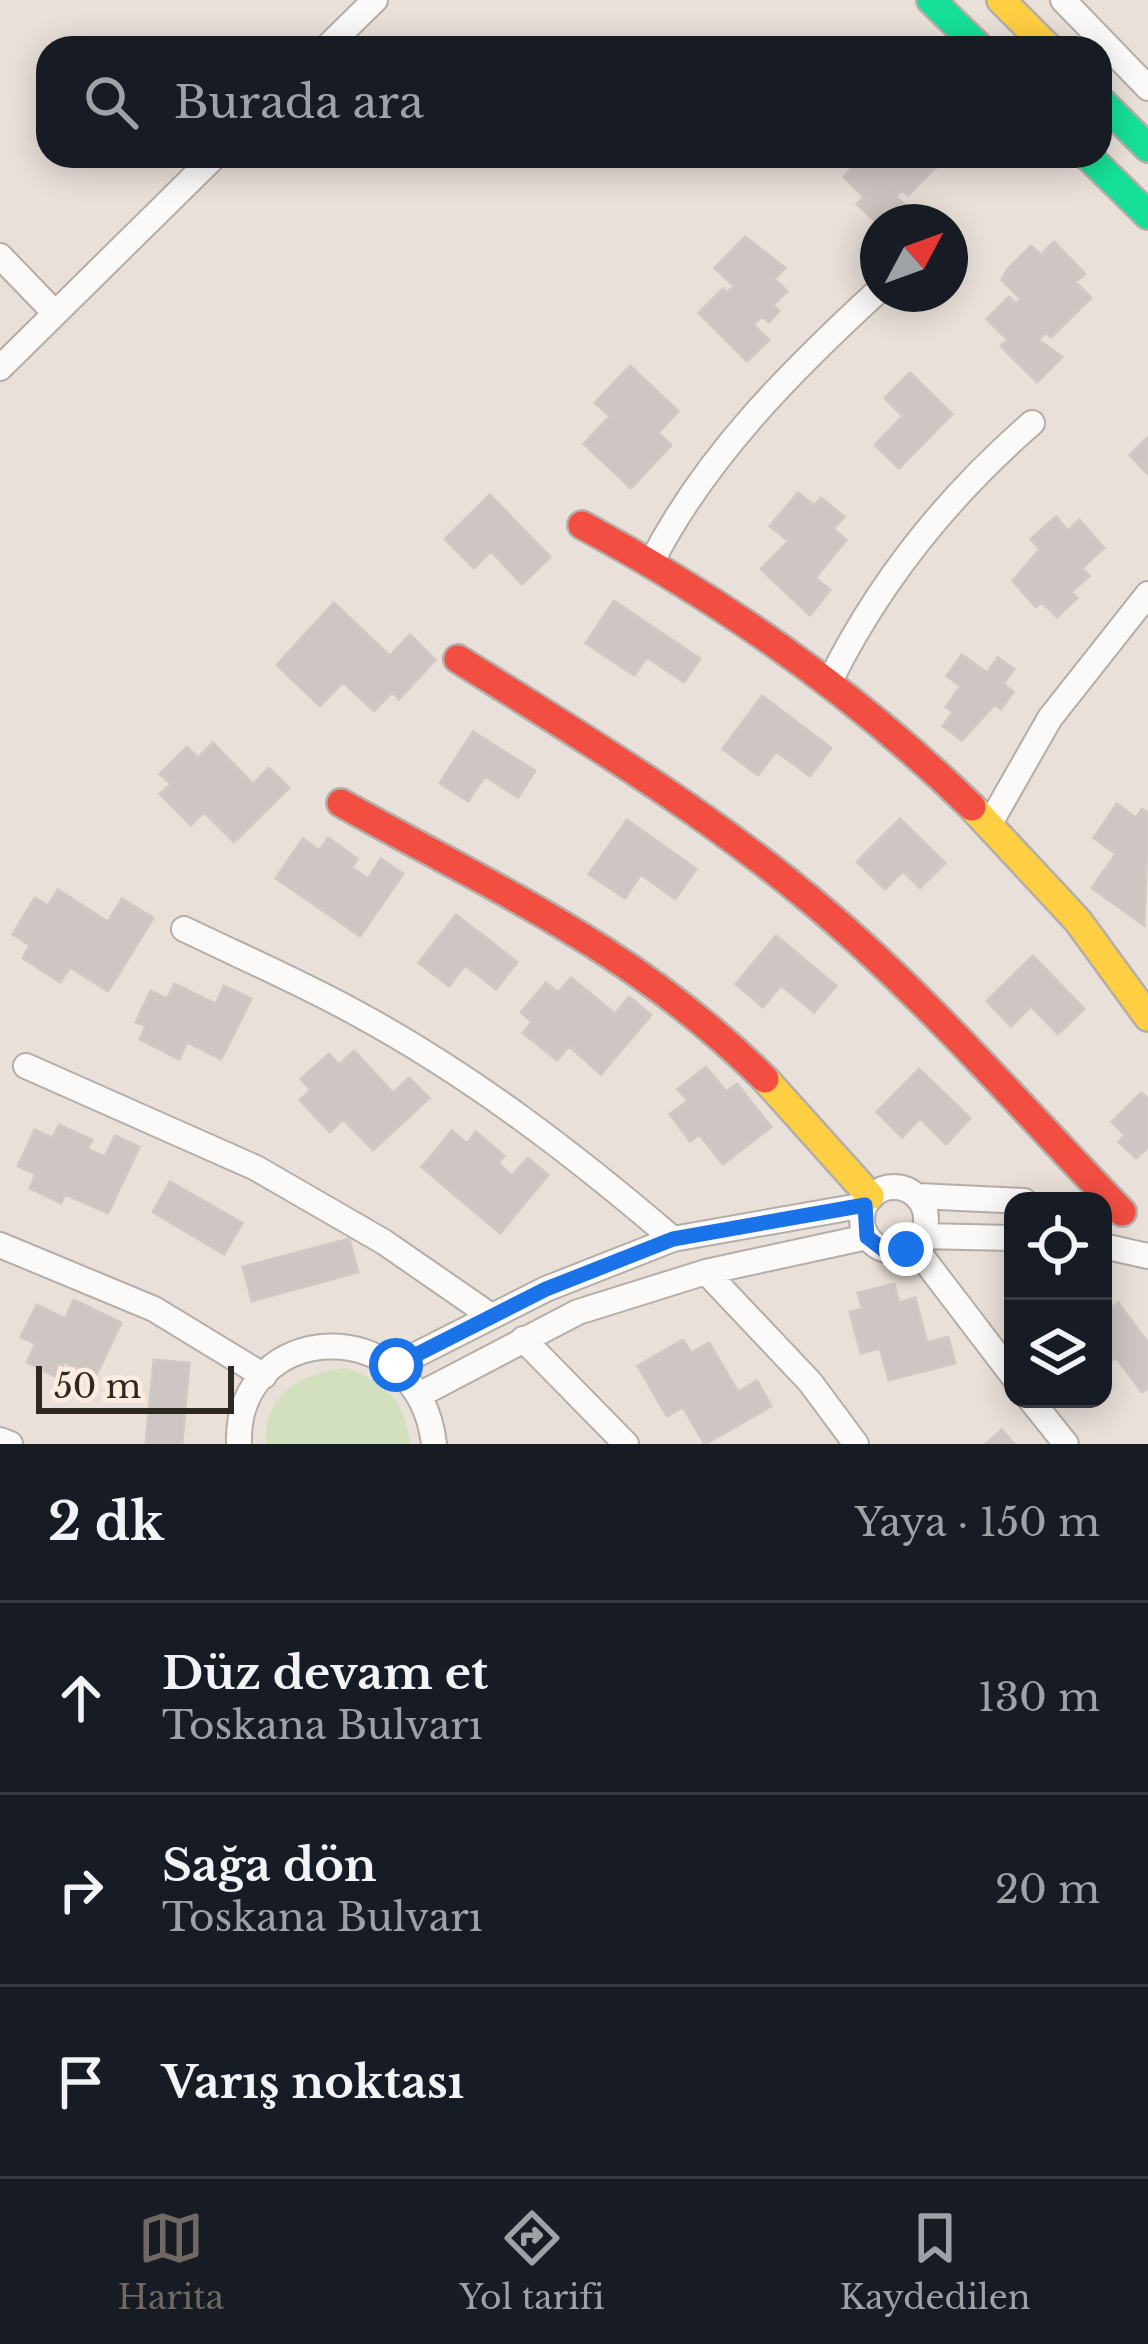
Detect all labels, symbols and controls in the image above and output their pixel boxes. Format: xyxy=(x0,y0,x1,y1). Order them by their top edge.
search box xyxy=(36,36,1112,168)
icon: search xyxy=(78,69,144,135)
text: Burada ara xyxy=(174,74,424,130)
north arrow xyxy=(860,204,968,312)
map controls xyxy=(1004,1192,1112,1408)
button: locate xyxy=(1004,1192,1112,1300)
route end xyxy=(879,1222,933,1276)
button: layers xyxy=(1004,1300,1112,1408)
route start xyxy=(369,1338,423,1392)
scale bar xyxy=(36,1360,234,1413)
text: 50 m xyxy=(54,1366,141,1407)
text: 2 dk xyxy=(48,1491,164,1554)
text: Yaya · 150 m xyxy=(855,1498,1100,1547)
text: Düz devam et xyxy=(162,1645,488,1701)
icon: ahead xyxy=(48,1665,114,1731)
text: 130 m xyxy=(978,1673,1100,1722)
text: Toskana Bulvarı xyxy=(162,1701,482,1750)
text: Sağa dön xyxy=(162,1837,377,1893)
icon: right xyxy=(48,1857,114,1923)
text: 20 m xyxy=(995,1865,1100,1914)
text: Toskana Bulvarı xyxy=(162,1893,482,1942)
icon: arrive xyxy=(48,2049,114,2115)
text: Varış noktası xyxy=(162,2054,464,2110)
tab: Harita xyxy=(118,2205,224,2318)
tab: Yol tarifi xyxy=(459,2205,604,2318)
tab: Kaydedilen xyxy=(840,2205,1030,2318)

